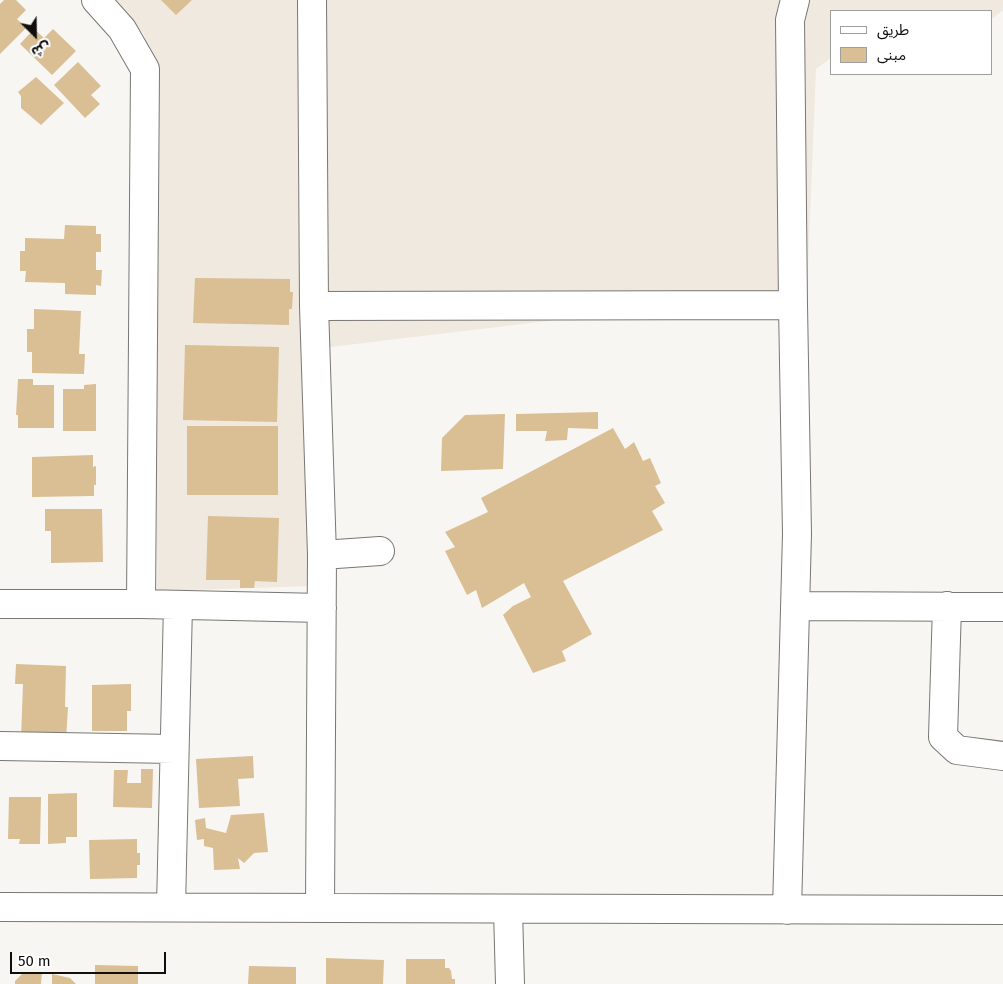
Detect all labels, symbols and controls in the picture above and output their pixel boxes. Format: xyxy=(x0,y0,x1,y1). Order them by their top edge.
north arrow xyxy=(10,10,60,60)
legend xyxy=(830,10,993,75)
text: طريق xyxy=(877,21,909,39)
text: ش xyxy=(29,38,53,61)
text: مبنى xyxy=(877,46,906,64)
scale bar xyxy=(12,942,169,974)
text: 50 m xyxy=(18,952,51,970)

